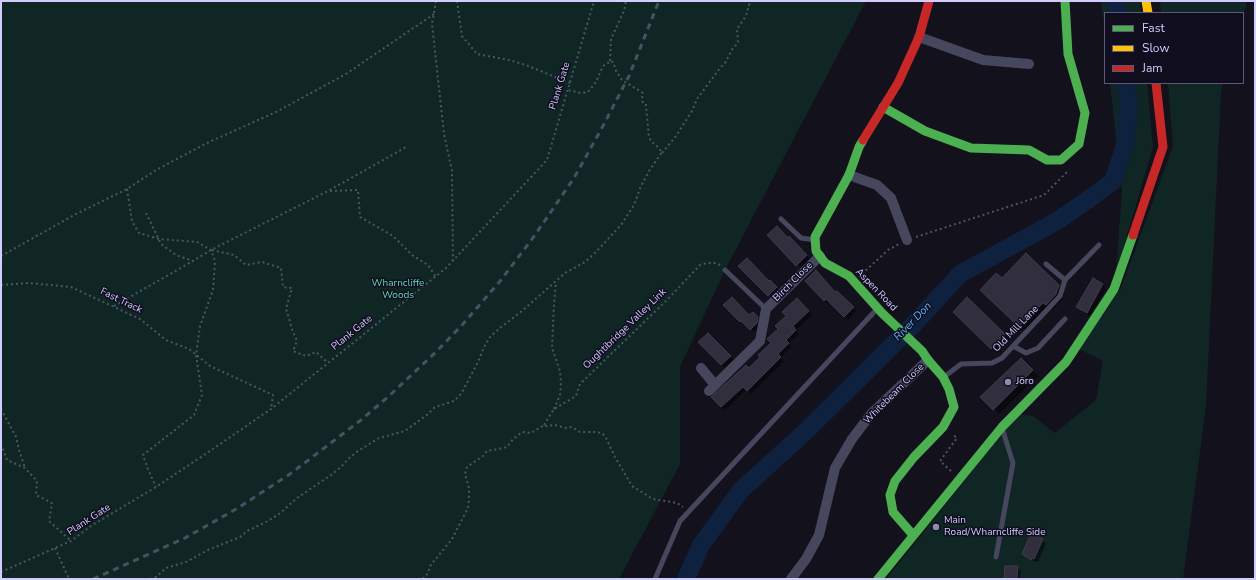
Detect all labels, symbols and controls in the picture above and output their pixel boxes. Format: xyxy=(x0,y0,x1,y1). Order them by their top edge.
legend xyxy=(1104,12,1244,84)
text: Fast xyxy=(1142,20,1165,36)
text: Slow xyxy=(1142,40,1170,56)
text: Jam xyxy=(1142,60,1163,76)
street label: Plank Gate xyxy=(547,61,573,111)
street label: Birch Close xyxy=(771,260,815,304)
street label: Aspen Road xyxy=(853,266,899,314)
park label: Wharncliffe Woods xyxy=(372,278,424,302)
street label: Fast Track xyxy=(98,286,144,316)
street label: Oughtibridge Valley Link xyxy=(581,286,669,372)
water label: River Don xyxy=(891,300,935,344)
street label: Old Mill Lane xyxy=(991,303,1041,355)
street label: Plank Gate xyxy=(329,313,375,353)
street label: Whitebeam Close xyxy=(861,361,927,427)
place label: Jöro xyxy=(1016,376,1034,388)
marker: Jöro xyxy=(1003,377,1013,387)
street label: Plank Gate xyxy=(65,502,113,538)
place label: Main Road/Wharncliffe Side xyxy=(944,515,1046,538)
marker: Main Road/Wharncliffe Side xyxy=(931,522,941,532)

